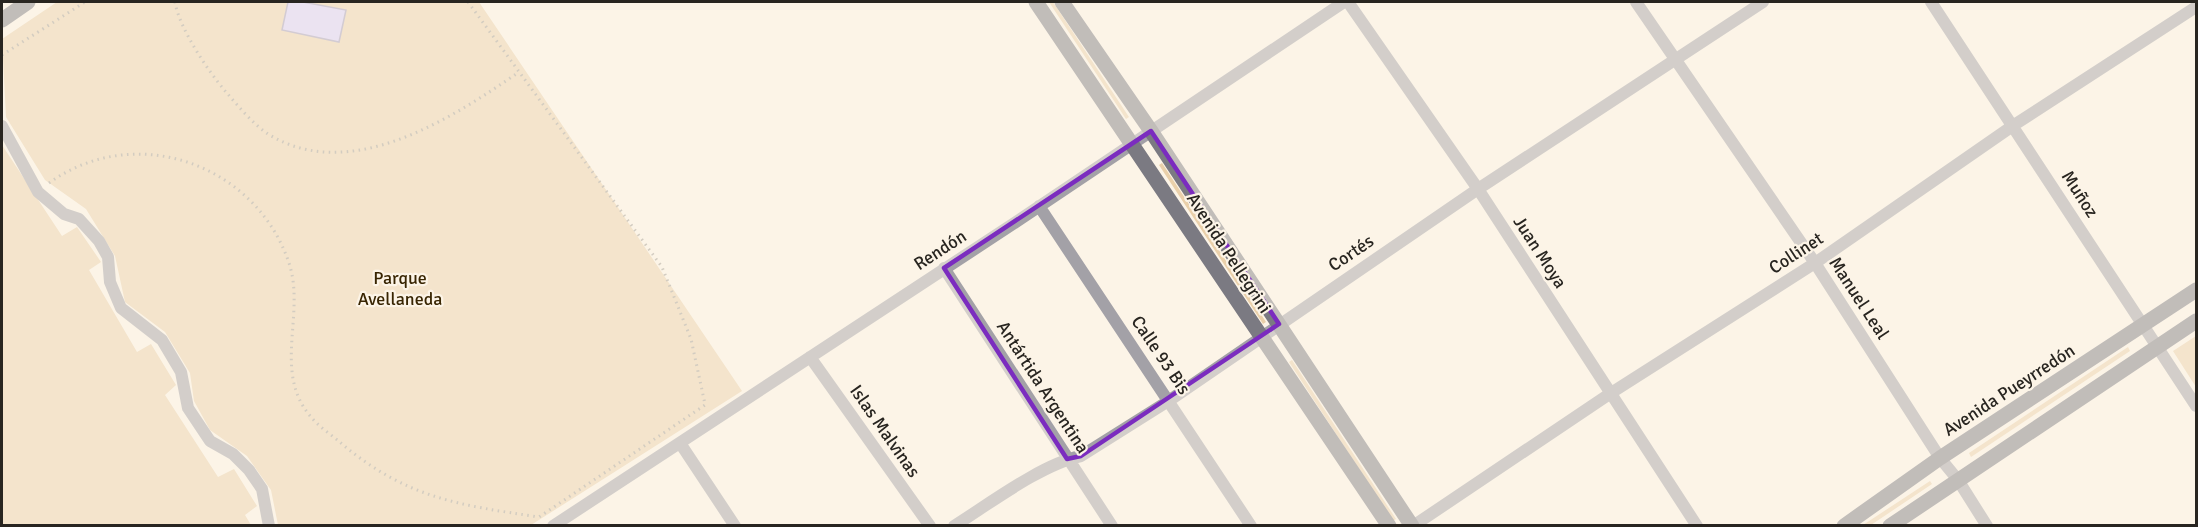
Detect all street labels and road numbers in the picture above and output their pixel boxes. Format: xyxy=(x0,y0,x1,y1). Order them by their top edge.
street label: Muñoz xyxy=(2057,166,2103,222)
street label: Avenida Pellegrini xyxy=(1182,189,1276,317)
street label: Juan Moya xyxy=(1509,212,1571,292)
street label: Rendón xyxy=(910,225,970,275)
street label: Collinet xyxy=(1765,227,1827,279)
street label: Cortés xyxy=(1324,230,1378,276)
street label: Manuel Leal xyxy=(1824,253,1894,343)
street label: Calle 93 Bis xyxy=(1127,312,1195,399)
street label: Antártida Argentina xyxy=(992,317,1094,457)
street label: Avenida Pueyrredón xyxy=(1939,339,2079,441)
street label: Islas Malvinas xyxy=(845,381,925,482)

